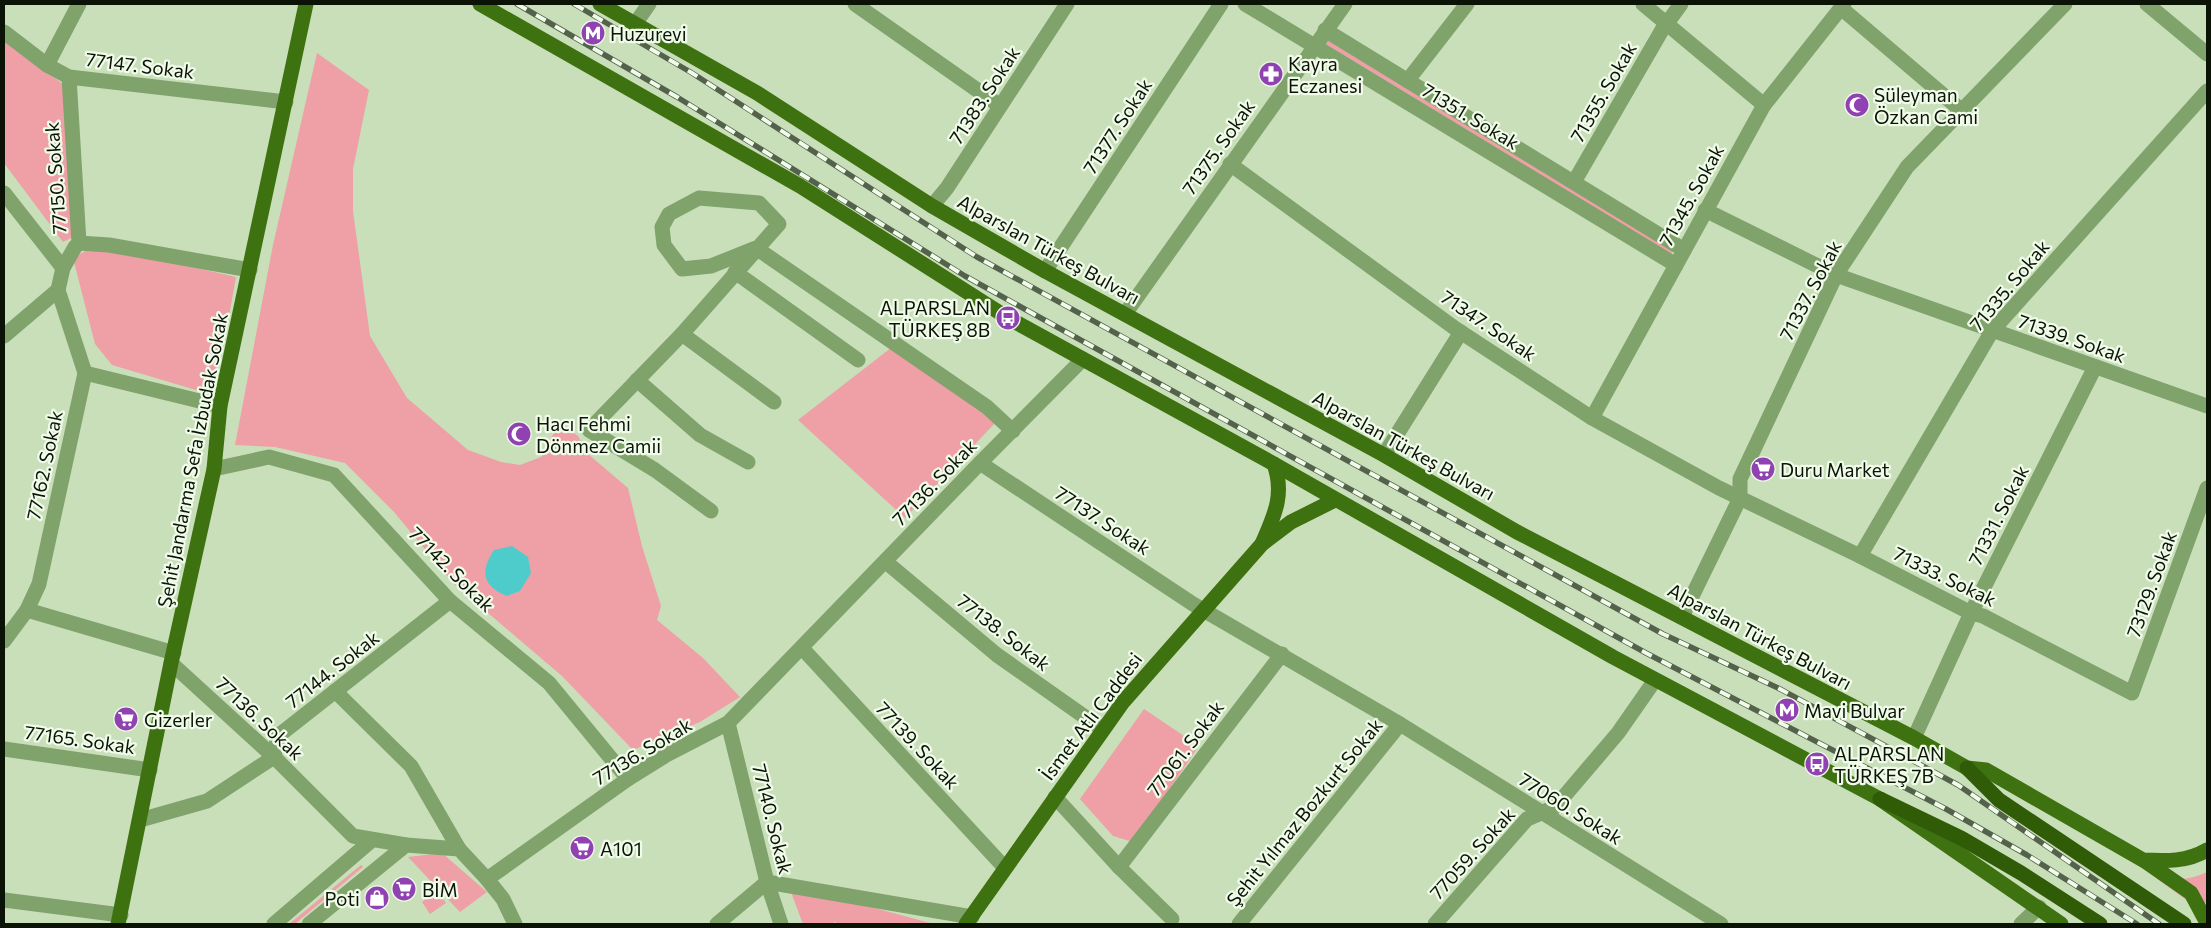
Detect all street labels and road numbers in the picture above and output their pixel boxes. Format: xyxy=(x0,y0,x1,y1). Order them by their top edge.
street label: 71355. Sokak xyxy=(1565,38,1641,146)
street label: 71383. Sokak xyxy=(944,42,1024,148)
street label: 77147. Sokak xyxy=(84,47,196,83)
street label: 71377. Sokak xyxy=(1078,74,1156,178)
street label: 71351. Sokak xyxy=(1418,78,1524,154)
street label: 71375. Sokak xyxy=(1177,95,1259,199)
street label: 77150. Sokak xyxy=(40,121,70,235)
street label: 71345. Sokak xyxy=(1654,140,1728,250)
street label: Alparslan Türkeş Bulvarı xyxy=(954,189,1144,309)
street label: 71335. Sokak xyxy=(1964,235,2054,335)
street label: 71337. Sokak xyxy=(1774,236,1846,344)
street label: 71347. Sokak xyxy=(1437,285,1541,365)
street label: 71339. Sokak xyxy=(2015,309,2129,367)
street label: Şehit Jandarma Sefa İzbudak Sokak xyxy=(152,311,232,609)
street label: Alparslan Türkeş Bulvarı xyxy=(1309,385,1499,505)
street label: 77162. Sokak xyxy=(21,408,67,522)
street label: 77136. Sokak xyxy=(887,434,981,530)
street label: 71331. Sokak xyxy=(1963,461,2033,569)
street label: 77137. Sokak xyxy=(1051,481,1155,559)
street label: 77142. Sokak xyxy=(405,522,499,616)
street label: 73129. Sokak xyxy=(2121,528,2181,640)
street label: 71333. Sokak xyxy=(1890,541,2000,611)
street label: Alparslan Türkeş Bulvarı xyxy=(1664,578,1856,694)
street label: 77138. Sokak xyxy=(953,589,1055,675)
street label: 77144. Sokak xyxy=(281,625,383,713)
street label: İsmet Atlı Caddesi xyxy=(1036,648,1146,784)
street label: 77136. Sokak xyxy=(211,672,309,764)
street label: 77139. Sokak xyxy=(872,696,964,794)
street label: 77061. Sokak xyxy=(1142,696,1228,800)
street label: 77136. Sokak xyxy=(588,712,696,790)
street label: Şehit Yılmaz Bozkurt Sokak xyxy=(1221,714,1387,910)
street label: 77165. Sokak xyxy=(23,720,137,758)
street label: 77140. Sokak xyxy=(748,761,798,877)
street label: 77060. Sokak xyxy=(1515,767,1627,849)
street label: 77059. Sokak xyxy=(1425,802,1519,904)

